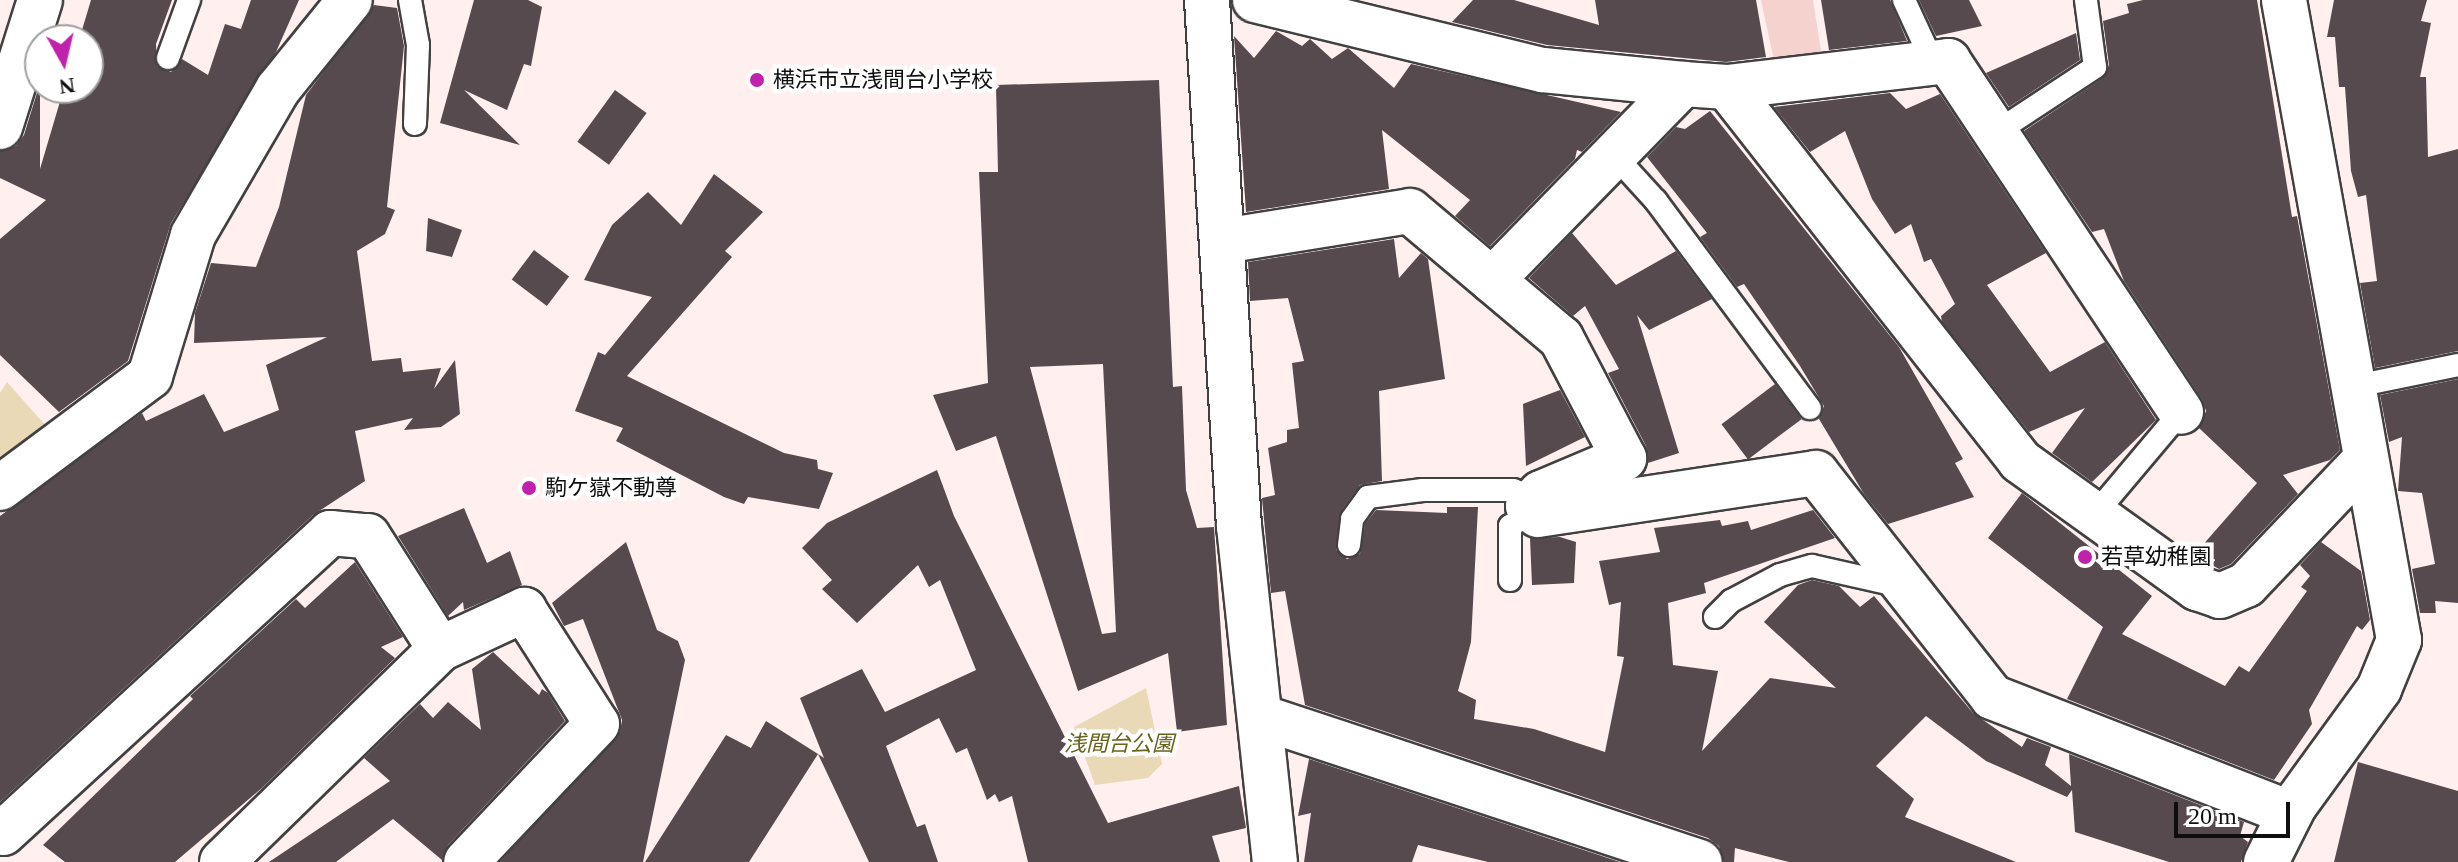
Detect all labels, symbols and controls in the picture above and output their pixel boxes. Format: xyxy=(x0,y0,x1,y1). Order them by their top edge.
north arrow xyxy=(24,24,104,104)
place label: 横浜市立浅間台小学校 xyxy=(773,67,993,93)
marker: 横浜市立浅間台小学校 xyxy=(748,71,766,89)
text: N xyxy=(58,73,77,100)
place label: 駒ケ嶽不動尊 xyxy=(545,475,677,501)
marker: 駒ケ嶽不動尊 xyxy=(520,479,538,497)
place label: 若草幼稚園 xyxy=(2101,544,2211,570)
marker: 若草幼稚園 xyxy=(2076,548,2094,566)
park label: 浅間台公園 xyxy=(1064,731,1174,757)
scale bar xyxy=(2178,786,2294,836)
text: 20 m xyxy=(2188,803,2237,829)

